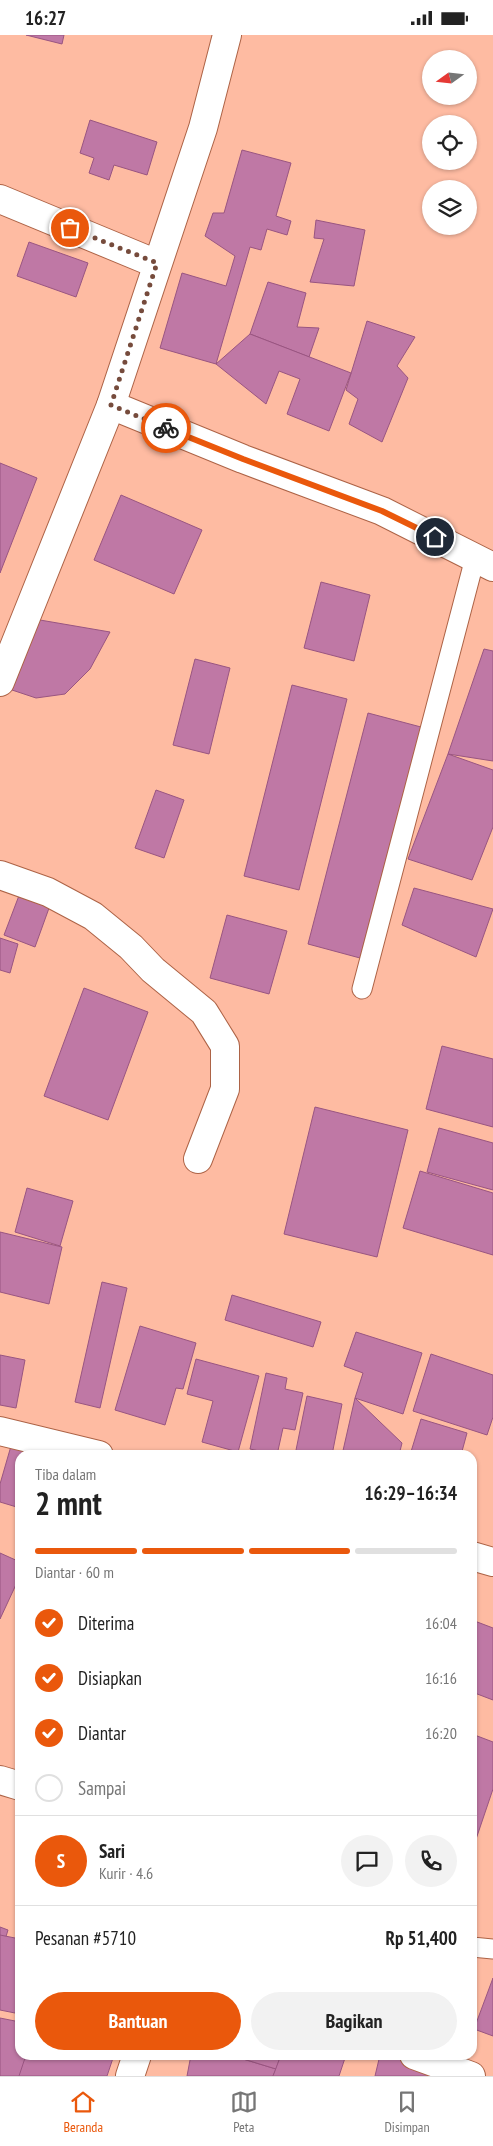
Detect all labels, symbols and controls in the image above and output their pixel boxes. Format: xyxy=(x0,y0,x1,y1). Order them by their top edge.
text: 16:27 xyxy=(25,6,66,30)
north arrow xyxy=(422,50,478,105)
map controls xyxy=(422,50,477,235)
button: locate xyxy=(422,115,477,170)
button: layers xyxy=(422,180,477,235)
pin xyxy=(49,207,91,249)
icon: bag xyxy=(56,214,84,242)
courier xyxy=(141,403,191,453)
icon: bike xyxy=(152,414,180,442)
pin xyxy=(414,516,456,558)
icon: home xyxy=(421,523,449,551)
text: Tiba dalam xyxy=(35,1464,96,1484)
text: 16:29–16:34 xyxy=(364,1481,457,1505)
text: 2 mnt xyxy=(35,1482,102,1524)
text: Diantar · 60 m xyxy=(35,1562,114,1582)
icon: check xyxy=(35,1609,63,1637)
text: Diterima xyxy=(78,1611,134,1635)
text: 16:04 xyxy=(425,1613,457,1633)
icon: check xyxy=(35,1664,63,1692)
text: Disiapkan xyxy=(78,1666,142,1690)
text: 16:16 xyxy=(425,1668,457,1688)
icon: check xyxy=(35,1719,63,1747)
text: Diantar xyxy=(78,1721,126,1745)
text: 16:20 xyxy=(425,1723,457,1743)
text: Sampai xyxy=(78,1776,126,1800)
button: chat xyxy=(341,1835,393,1887)
button: phone xyxy=(405,1835,457,1887)
text: Sari xyxy=(99,1839,125,1863)
text: S xyxy=(57,1849,65,1873)
text: Kurir · 4.6 xyxy=(99,1863,153,1883)
text: Pesanan #5710 xyxy=(35,1926,136,1950)
text: Rp 51,400 xyxy=(386,1926,457,1950)
button: Bantuan xyxy=(35,1992,241,2050)
button: Bagikan xyxy=(251,1992,457,2050)
tab: Beranda xyxy=(63,2088,103,2136)
tab: Peta xyxy=(230,2088,258,2136)
tab: Disimpan xyxy=(385,2088,430,2136)

